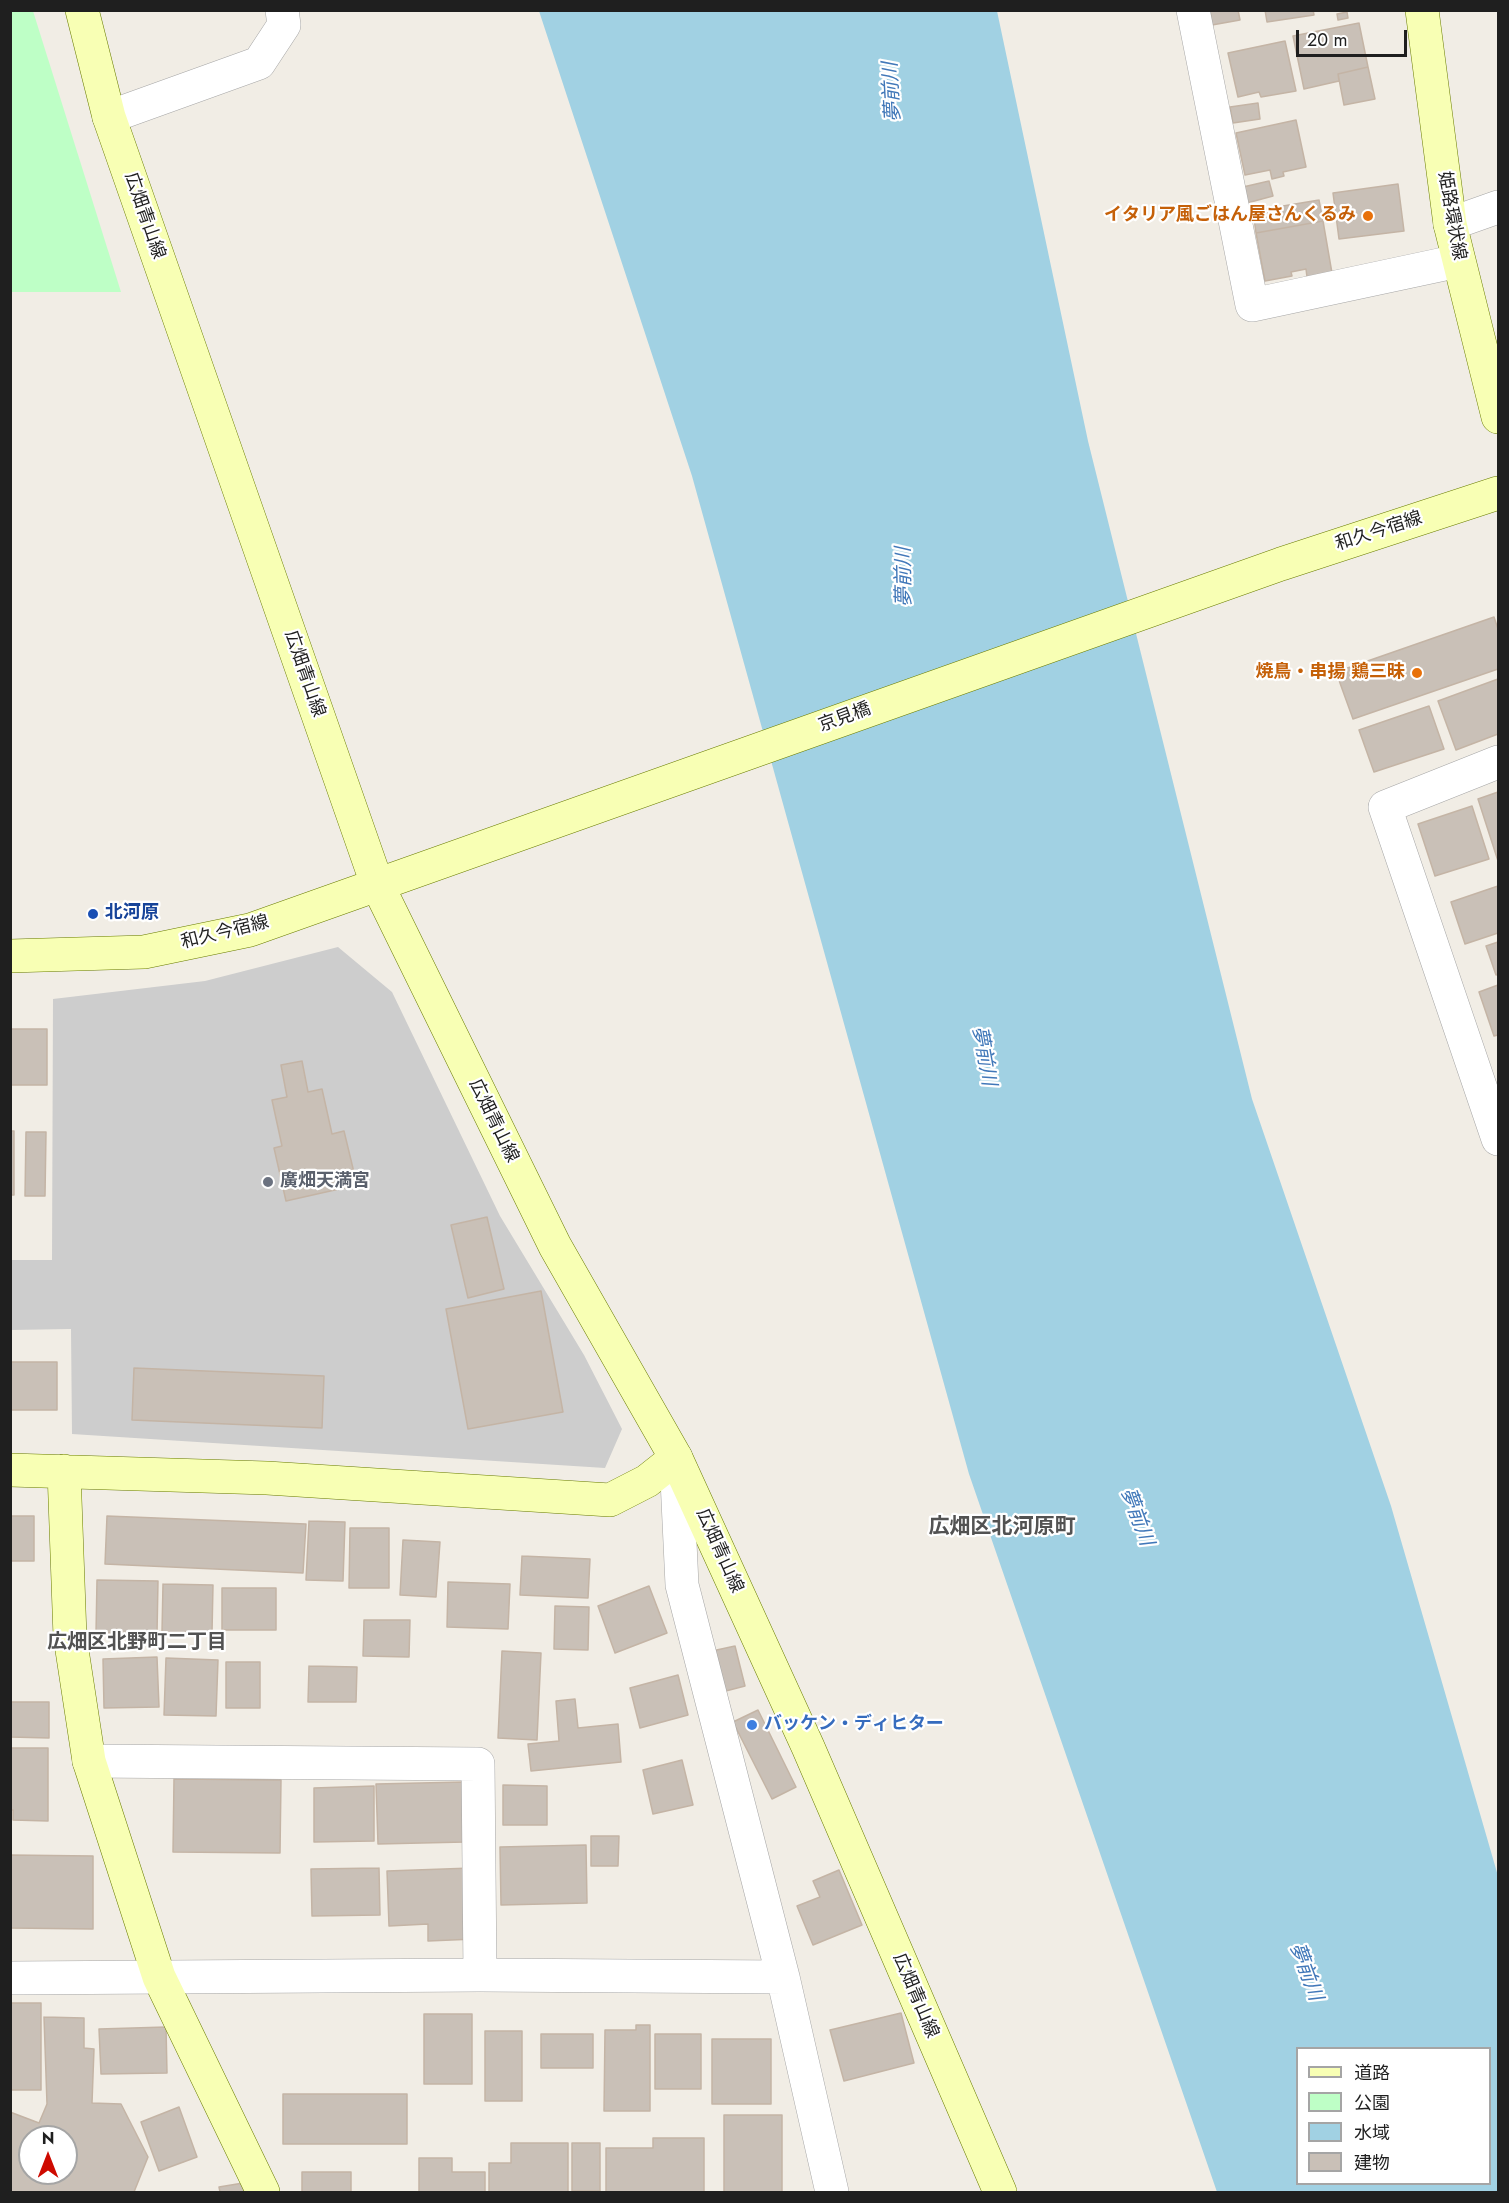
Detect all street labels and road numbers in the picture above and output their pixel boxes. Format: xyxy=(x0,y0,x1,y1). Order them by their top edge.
street label: 広畑青山線 xyxy=(119,170,169,262)
street label: 姫路環状線 xyxy=(1433,170,1469,262)
street label: 和久今宿線 xyxy=(1333,508,1425,556)
street label: 広畑青山線 xyxy=(279,628,329,720)
street label: 京見橋 xyxy=(816,699,874,737)
street label: 和久今宿線 xyxy=(179,912,271,954)
street label: 広畑青山線 xyxy=(464,1076,522,1166)
street label: 広畑青山線 xyxy=(691,1505,747,1597)
street label: 広畑青山線 xyxy=(887,1950,943,2042)

